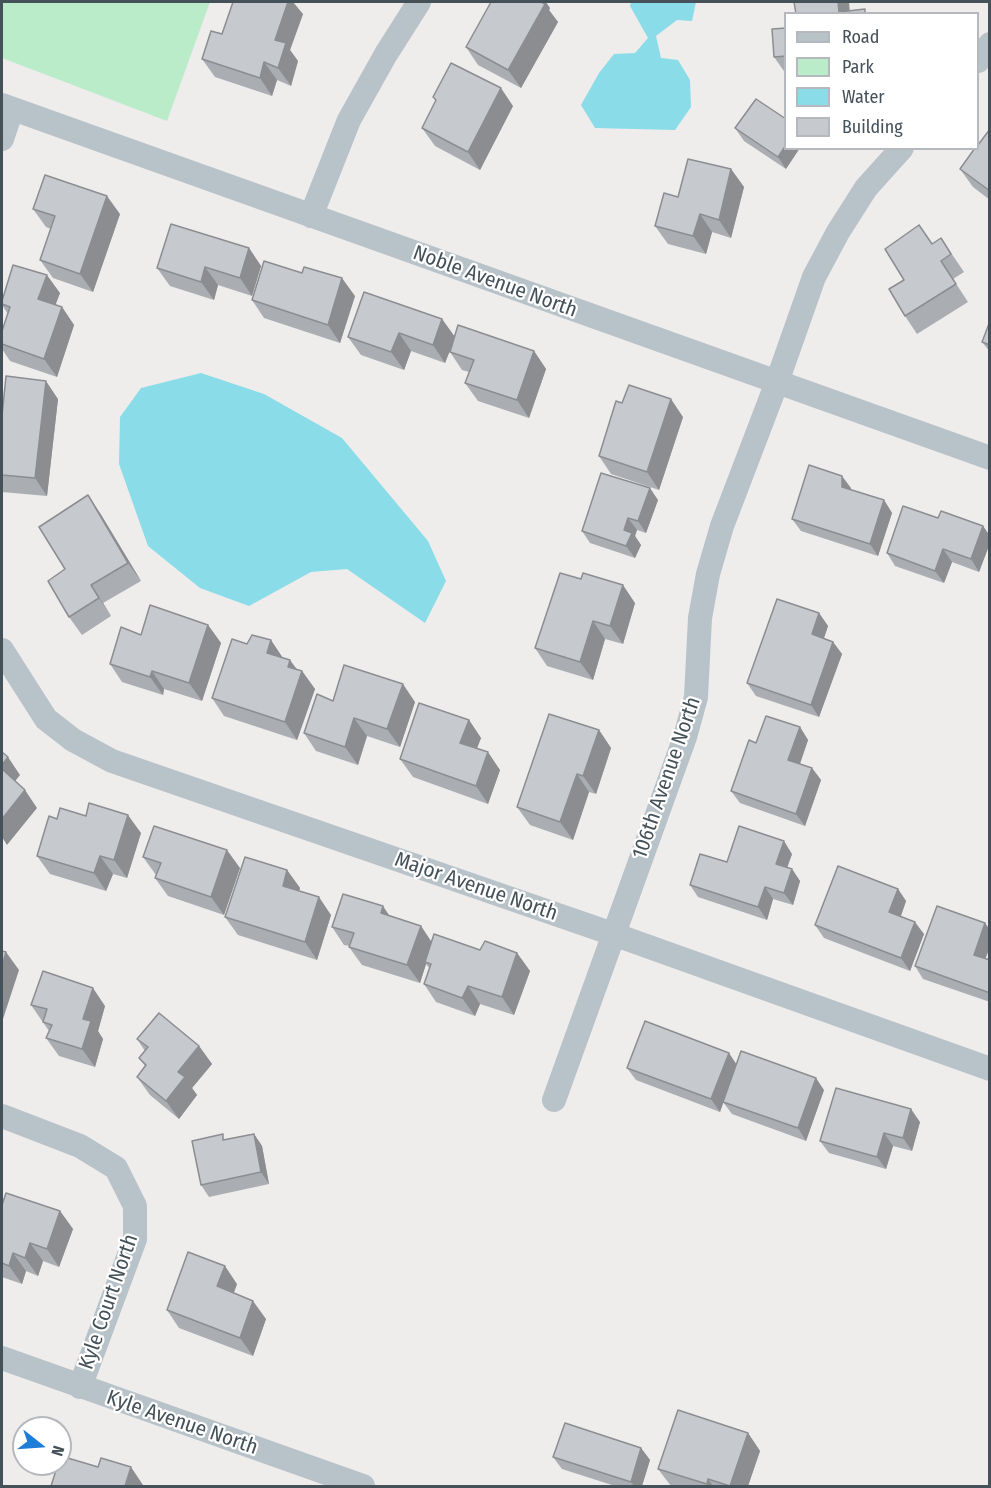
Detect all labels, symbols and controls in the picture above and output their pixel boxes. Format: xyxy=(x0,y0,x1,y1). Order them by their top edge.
legend xyxy=(784,12,979,150)
text: Road xyxy=(842,26,879,48)
text: Park xyxy=(842,56,874,78)
text: Water xyxy=(842,86,885,108)
text: Building xyxy=(842,116,903,138)
street label: Noble Avenue North xyxy=(409,241,581,323)
street label: 106th Avenue North xyxy=(627,694,707,862)
street label: Major Avenue North xyxy=(391,847,561,927)
street label: Kyle Court North xyxy=(74,1231,144,1373)
street label: Kyle Avenue North xyxy=(103,1385,261,1461)
north arrow xyxy=(12,1416,72,1476)
text: N xyxy=(47,1443,68,1458)

